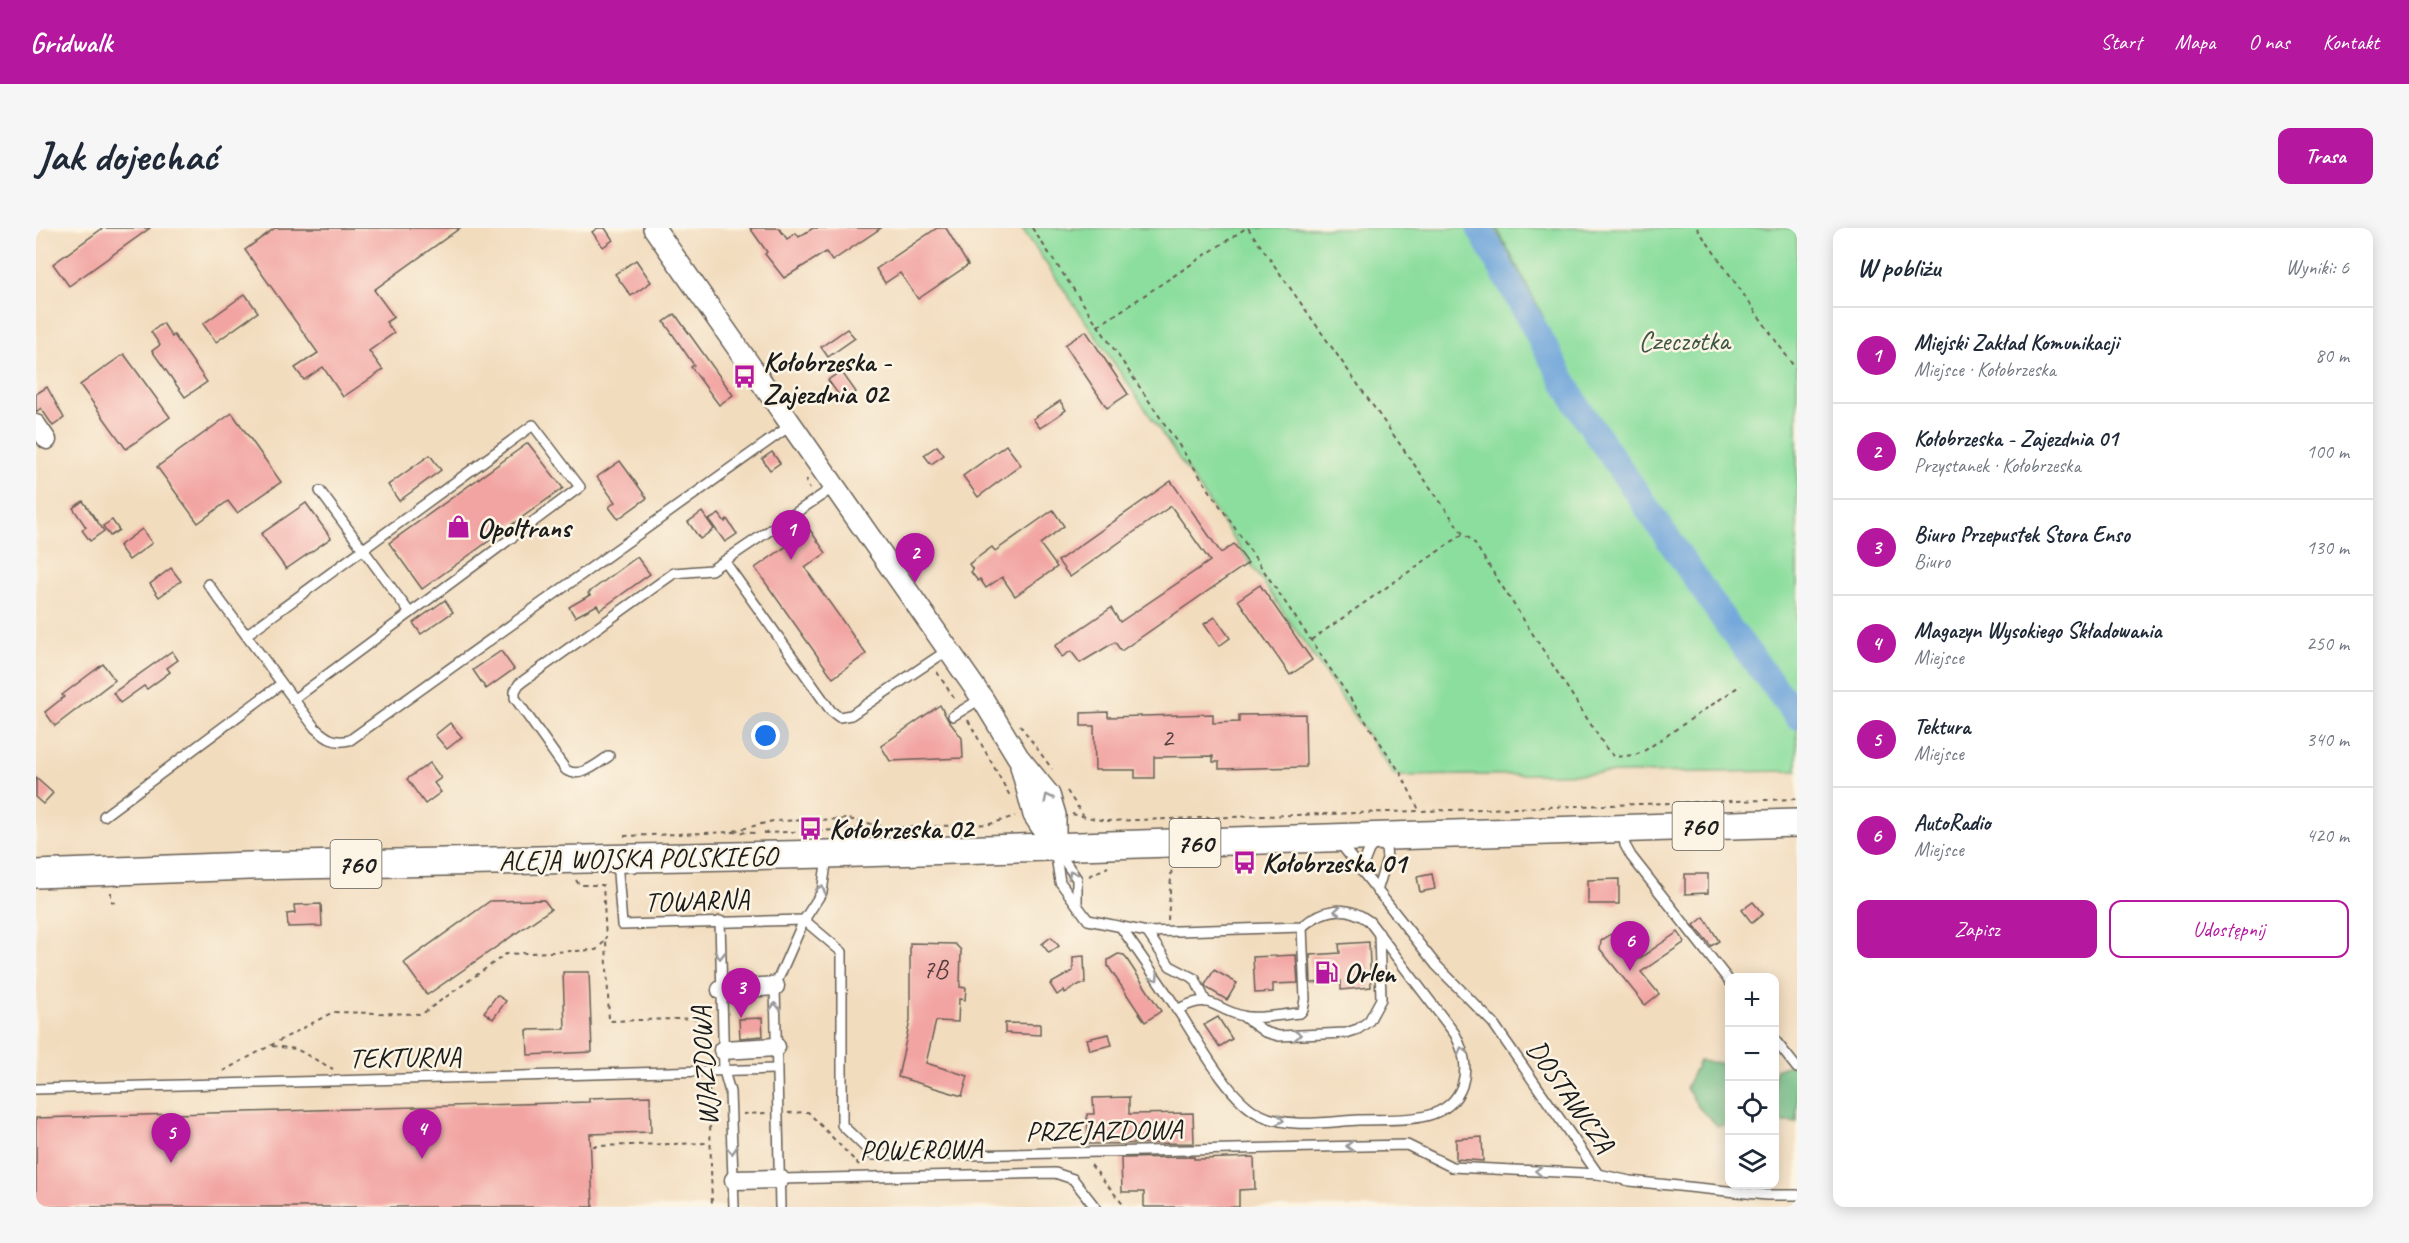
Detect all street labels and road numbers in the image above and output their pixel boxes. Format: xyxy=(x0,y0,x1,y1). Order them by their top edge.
road number: 760 xyxy=(1672,802,1724,850)
road number: 760 xyxy=(1170,819,1220,867)
street label: ALEJA WOJSKA POLSKIEGO xyxy=(499,838,780,878)
road number: 760 xyxy=(330,840,382,888)
street label: TOWARNA xyxy=(644,881,751,919)
street label: WJAZDOWA xyxy=(682,1004,726,1127)
street label: DOSTAWCZA xyxy=(1519,1033,1623,1160)
street label: TEKTURNA xyxy=(349,1039,462,1075)
street label: PRZEJAZDOWA xyxy=(1025,1111,1185,1149)
street label: POWEROWA xyxy=(859,1130,985,1168)

